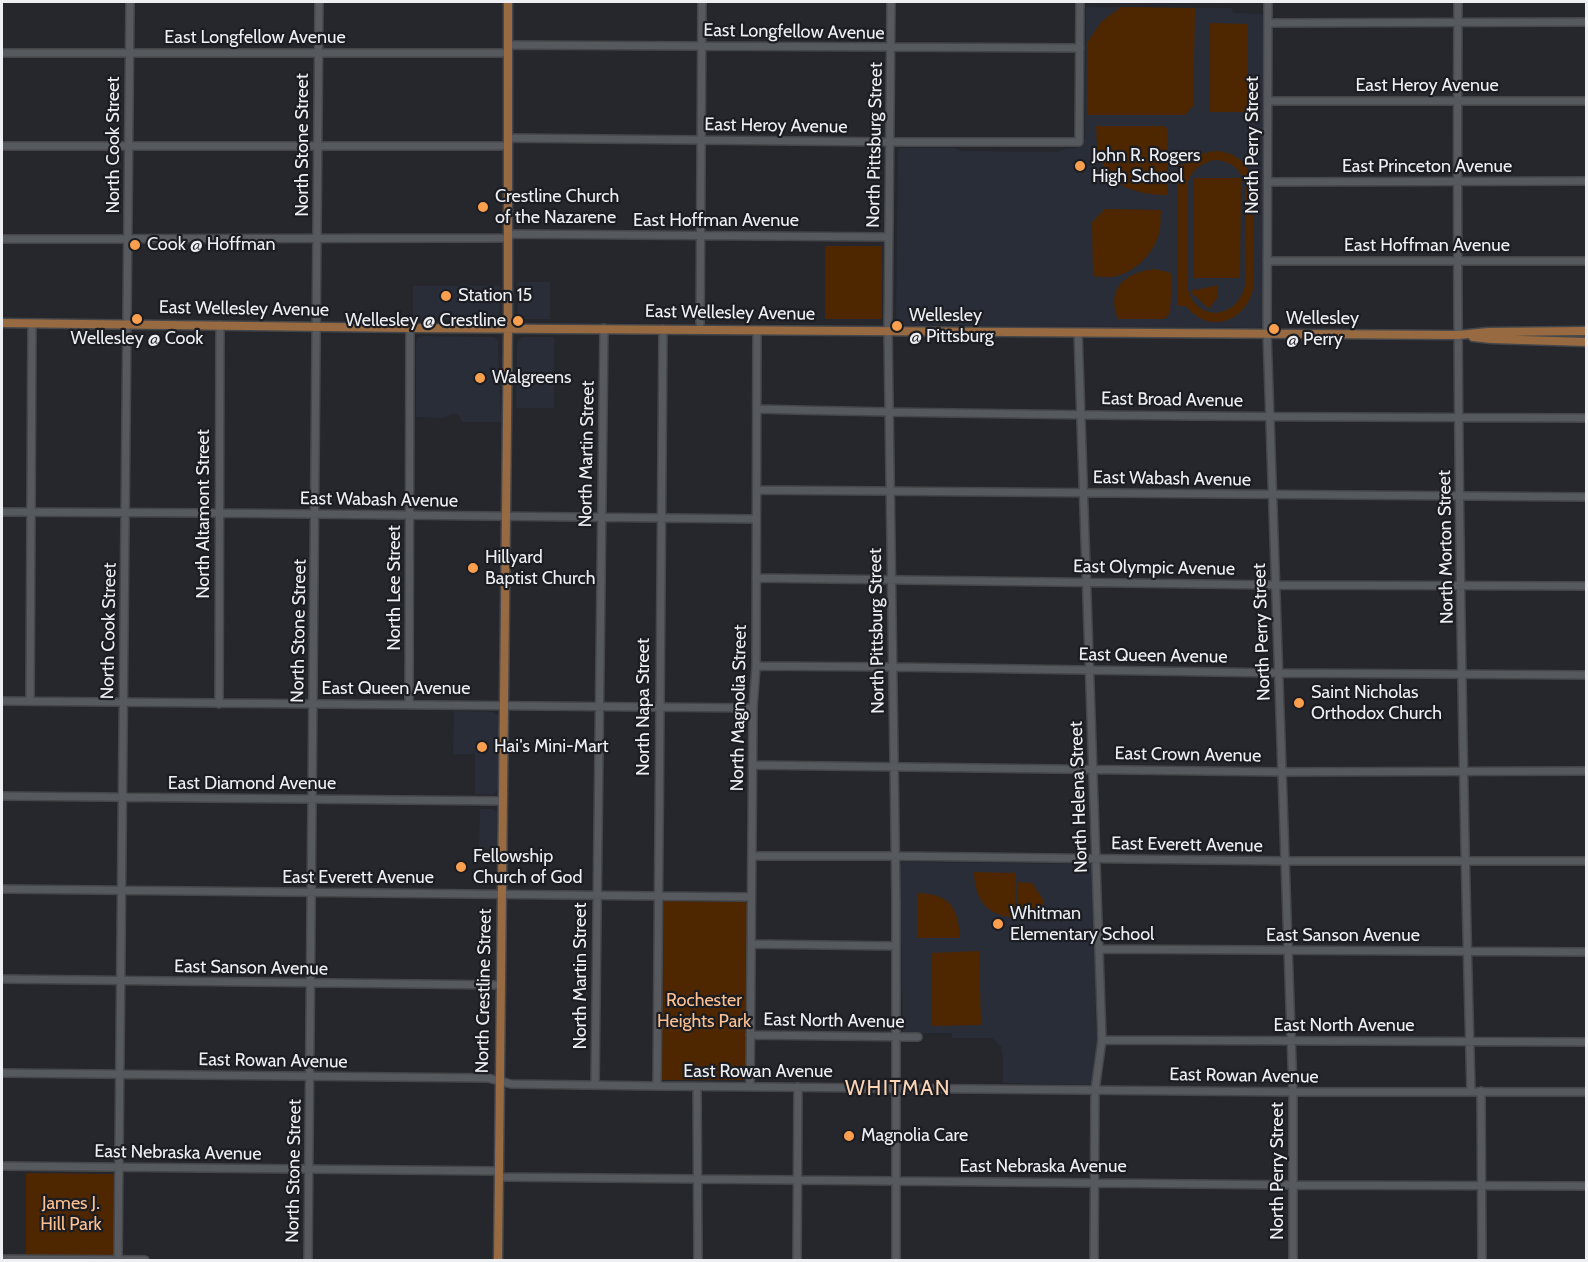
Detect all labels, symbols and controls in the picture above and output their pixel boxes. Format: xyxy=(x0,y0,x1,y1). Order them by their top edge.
street label: East Longfellow Avenue xyxy=(703,20,885,44)
street label: East Longfellow Avenue xyxy=(164,27,346,49)
street label: North Pittsburg Street xyxy=(863,62,887,228)
street label: North Stone Street xyxy=(292,73,314,217)
street label: East Heroy Avenue xyxy=(1355,75,1499,97)
street label: North Perry Street xyxy=(1242,76,1264,214)
street label: North Cook Street xyxy=(103,77,125,213)
street label: East Heroy Avenue xyxy=(704,114,848,138)
place label: John R. Rogers High School xyxy=(1092,145,1200,188)
street label: East Princeton Avenue xyxy=(1342,156,1512,178)
marker: John R. Rogers High School xyxy=(1073,159,1087,173)
place label: Crestline Church of the Nazarene xyxy=(495,186,619,228)
marker: Crestline Church of the Nazarene xyxy=(476,200,490,214)
street label: East Hoffman Avenue xyxy=(633,210,799,232)
place label: Cook @ Hoffman xyxy=(147,234,276,256)
street label: East Hoffman Avenue xyxy=(1344,235,1510,257)
marker: Cook @ Hoffman xyxy=(128,238,142,252)
place label: Station 15 xyxy=(458,285,532,307)
marker: Station 15 xyxy=(439,289,453,303)
street label: East Wellesley Avenue xyxy=(159,297,329,321)
street label: East Wellesley Avenue xyxy=(645,301,815,325)
place label: Wellesley @ Pittsburg xyxy=(909,305,994,348)
place label: Wellesley @ Perry xyxy=(1286,308,1359,350)
place label: Wellesley @ Crestline xyxy=(345,310,506,332)
marker: Wellesley @ Cook xyxy=(130,312,144,326)
marker: Wellesley @ Crestline xyxy=(511,314,525,328)
marker: Wellesley @ Pittsburg xyxy=(890,319,904,333)
marker: Wellesley @ Perry xyxy=(1267,322,1281,336)
place label: Wellesley @ Cook xyxy=(71,328,203,350)
place label: Walgreens xyxy=(492,367,572,389)
marker: Walgreens xyxy=(473,371,487,385)
street label: North Martin Street xyxy=(575,380,599,528)
street label: East Broad Avenue xyxy=(1101,388,1243,412)
street label: North Altamont Street xyxy=(193,429,215,599)
street label: East Wabash Avenue xyxy=(1093,467,1251,491)
street label: North Morton Street xyxy=(1434,470,1458,624)
street label: East Wabash Avenue xyxy=(300,488,458,512)
street label: North Lee Street xyxy=(384,525,406,651)
place label: Hillyard Baptist Church xyxy=(485,547,595,590)
street label: North Pittsburg Street xyxy=(865,548,889,714)
street label: East Olympic Avenue xyxy=(1073,556,1235,580)
street label: North Stone Street xyxy=(287,559,311,703)
marker: Hillyard Baptist Church xyxy=(466,561,480,575)
street label: North Cook Street xyxy=(97,562,121,700)
street label: North Perry Street xyxy=(1249,563,1275,701)
street label: North Magnolia Street xyxy=(727,624,751,792)
street label: North Napa Street xyxy=(633,638,655,776)
street label: East Queen Avenue xyxy=(1078,644,1228,668)
street label: East Queen Avenue xyxy=(321,678,471,700)
place label: Saint Nicholas Orthodox Church xyxy=(1311,682,1442,724)
marker: Saint Nicholas Orthodox Church xyxy=(1292,696,1306,710)
street label: North Helena Street xyxy=(1066,721,1092,873)
place label: Hai's Mini-Mart xyxy=(494,736,609,758)
marker: Hai's Mini-Mart xyxy=(475,740,489,754)
street label: East Crown Avenue xyxy=(1114,743,1262,767)
street label: East Diamond Avenue xyxy=(168,773,336,795)
street label: East Everett Avenue xyxy=(1111,833,1263,857)
place label: Fellowship Church of God xyxy=(473,846,582,888)
marker: Fellowship Church of God xyxy=(454,860,468,874)
street label: East Everett Avenue xyxy=(282,867,434,889)
street label: North Martin Street xyxy=(570,903,592,1049)
place label: Whitman Elementary School xyxy=(1010,903,1154,946)
street label: North Crestline Street xyxy=(472,908,496,1074)
marker: Whitman Elementary School xyxy=(991,917,1005,931)
street label: East Sanson Avenue xyxy=(1266,925,1420,947)
street label: East Sanson Avenue xyxy=(174,956,328,980)
park label: Rochester Heights Park xyxy=(657,990,751,1032)
street label: East North Avenue xyxy=(763,1009,905,1033)
street label: East North Avenue xyxy=(1273,1015,1415,1037)
street label: East Rowan Avenue xyxy=(198,1049,348,1073)
street label: East Rowan Avenue xyxy=(683,1061,833,1083)
street label: East Rowan Avenue xyxy=(1169,1064,1319,1088)
district label: WHITMAN xyxy=(845,1076,951,1102)
street label: North Stone Street xyxy=(282,1099,306,1243)
street label: North Perry Street xyxy=(1267,1102,1289,1240)
place label: Magnolia Care xyxy=(861,1125,968,1147)
marker: Magnolia Care xyxy=(842,1129,856,1143)
street label: East Nebraska Avenue xyxy=(94,1141,262,1165)
street label: East Nebraska Avenue xyxy=(959,1156,1127,1178)
park label: James J. Hill Park xyxy=(40,1193,102,1236)

